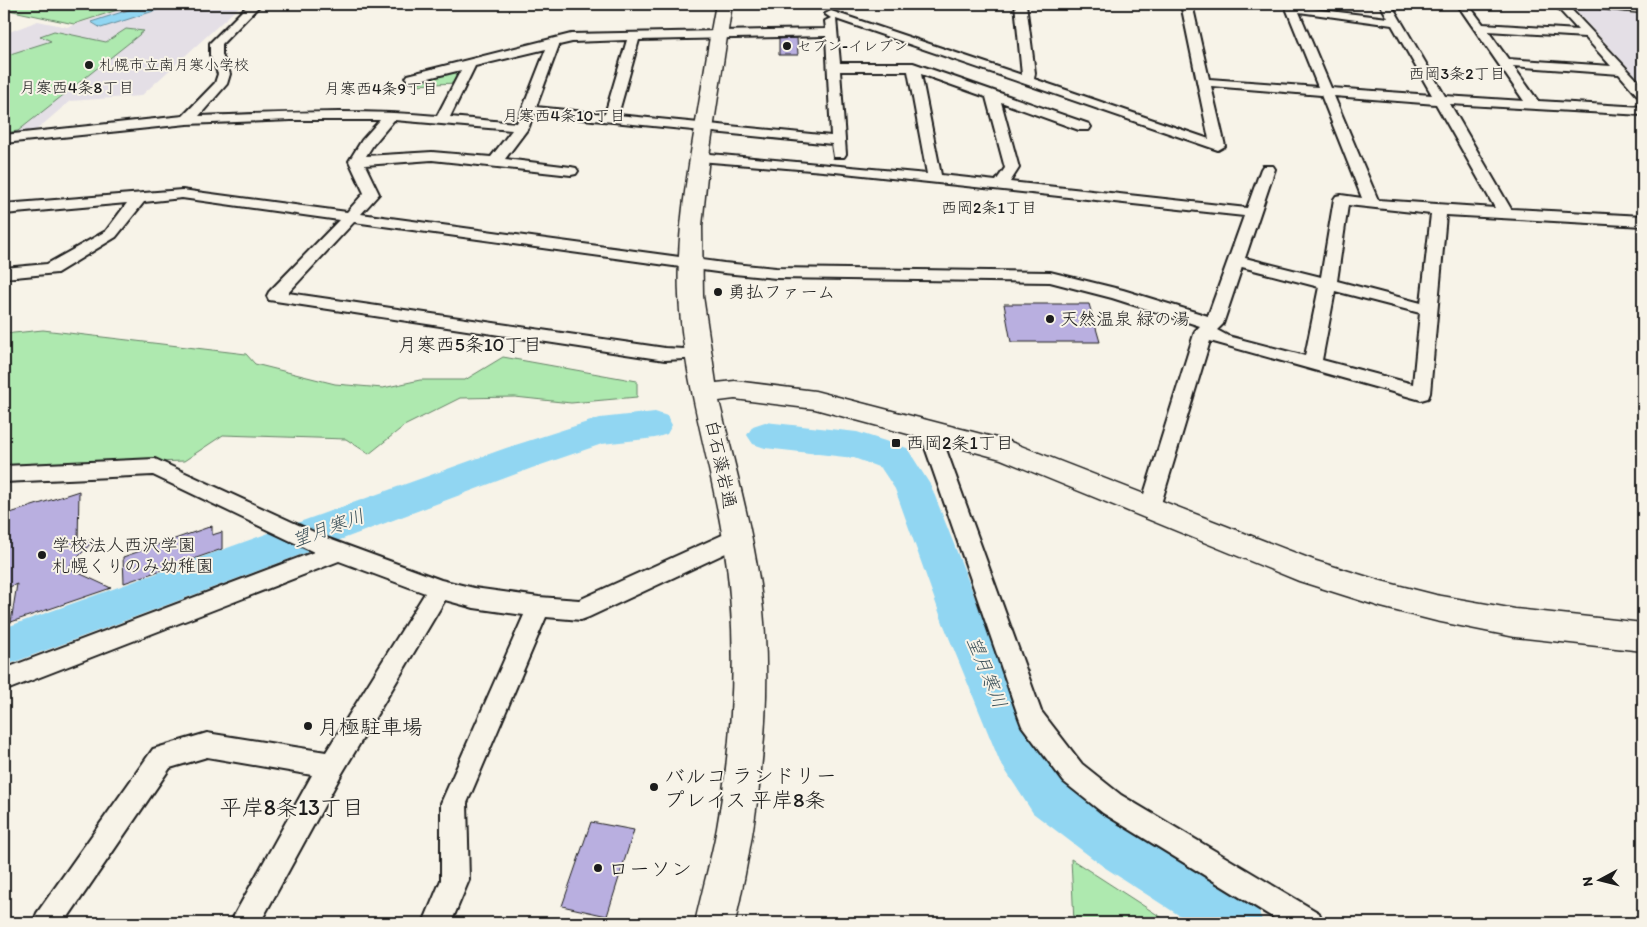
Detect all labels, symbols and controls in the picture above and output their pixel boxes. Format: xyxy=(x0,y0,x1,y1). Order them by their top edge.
place label: セブン-イレブン xyxy=(797,37,908,55)
marker: セブン-イレブン xyxy=(781,40,793,52)
place label: 札幌市立南月寒小学校 xyxy=(99,56,249,74)
marker: 札幌市立南月寒小学校 xyxy=(83,59,95,71)
district label: 西岡3条2丁目 xyxy=(1408,64,1506,83)
district label: 月寒西4条8丁目 xyxy=(20,78,134,97)
district label: 月寒西4条9丁目 xyxy=(324,79,438,98)
district label: 月寒西4条10丁目 xyxy=(503,106,625,125)
district label: 西岡2条1丁目 xyxy=(941,198,1037,217)
place label: 勇払ファーム xyxy=(728,281,835,303)
marker: 勇払ファーム xyxy=(712,286,724,298)
place label: 天然温泉 緑の湯 xyxy=(1060,308,1190,330)
marker: 天然温泉 緑の湯 xyxy=(1044,313,1056,325)
district label: 月寒西5条10丁目 xyxy=(398,333,542,356)
street label: 白石藻岩通 xyxy=(701,418,741,510)
place label: 西岡2条1丁目 xyxy=(906,432,1014,454)
marker: 西岡2条1丁目 xyxy=(890,437,902,449)
water label: 望月寒川 xyxy=(288,504,368,552)
place label: 学校法人西沢学園 札幌くりのみ幼稚園 xyxy=(52,534,214,577)
marker: 学校法人西沢学園 札幌くりのみ幼稚園 xyxy=(36,549,48,561)
water label: 望月寒川 xyxy=(962,632,1012,712)
place label: 月極駐車場 xyxy=(318,714,423,739)
marker: 月極駐車場 xyxy=(302,720,314,732)
place label: バルコ ランドリー プレイス 平岸8条 xyxy=(664,763,837,812)
marker: バルコ ランドリー プレイス 平岸8条 xyxy=(648,781,660,793)
district label: 平岸8条13丁目 xyxy=(220,794,364,821)
north arrow xyxy=(1574,854,1624,904)
place label: ローソン xyxy=(608,856,692,881)
marker: ローソン xyxy=(592,862,604,874)
text: N xyxy=(1579,876,1597,887)

